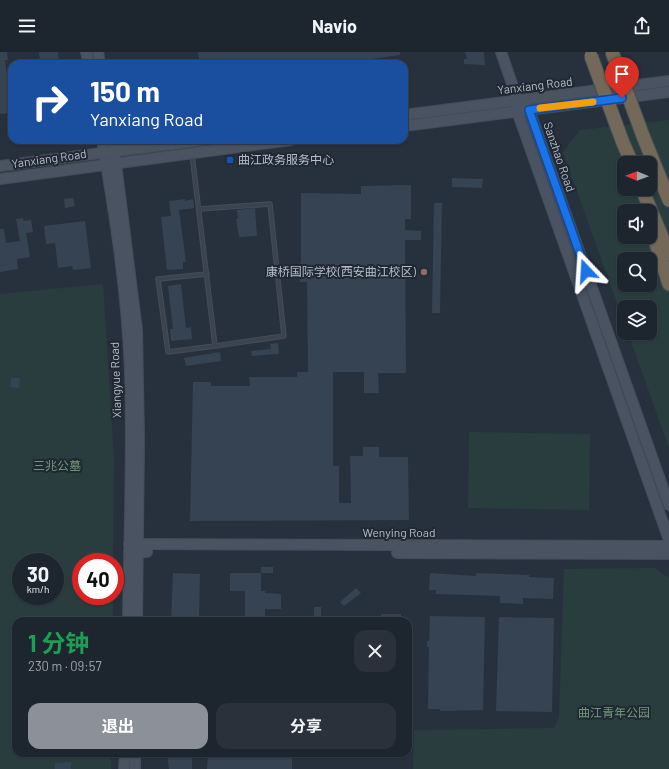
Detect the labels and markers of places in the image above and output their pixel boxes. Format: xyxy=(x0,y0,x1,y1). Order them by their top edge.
pin xyxy=(605,57,639,98)
place label: 曲江政务服务中心 xyxy=(238,152,334,166)
marker: 曲江政务服务中心 xyxy=(225,155,235,165)
place label: 康桥国际学校(西安曲江校区) xyxy=(266,264,417,278)
marker: 康桥国际学校(西安曲江校区) xyxy=(419,267,429,277)

